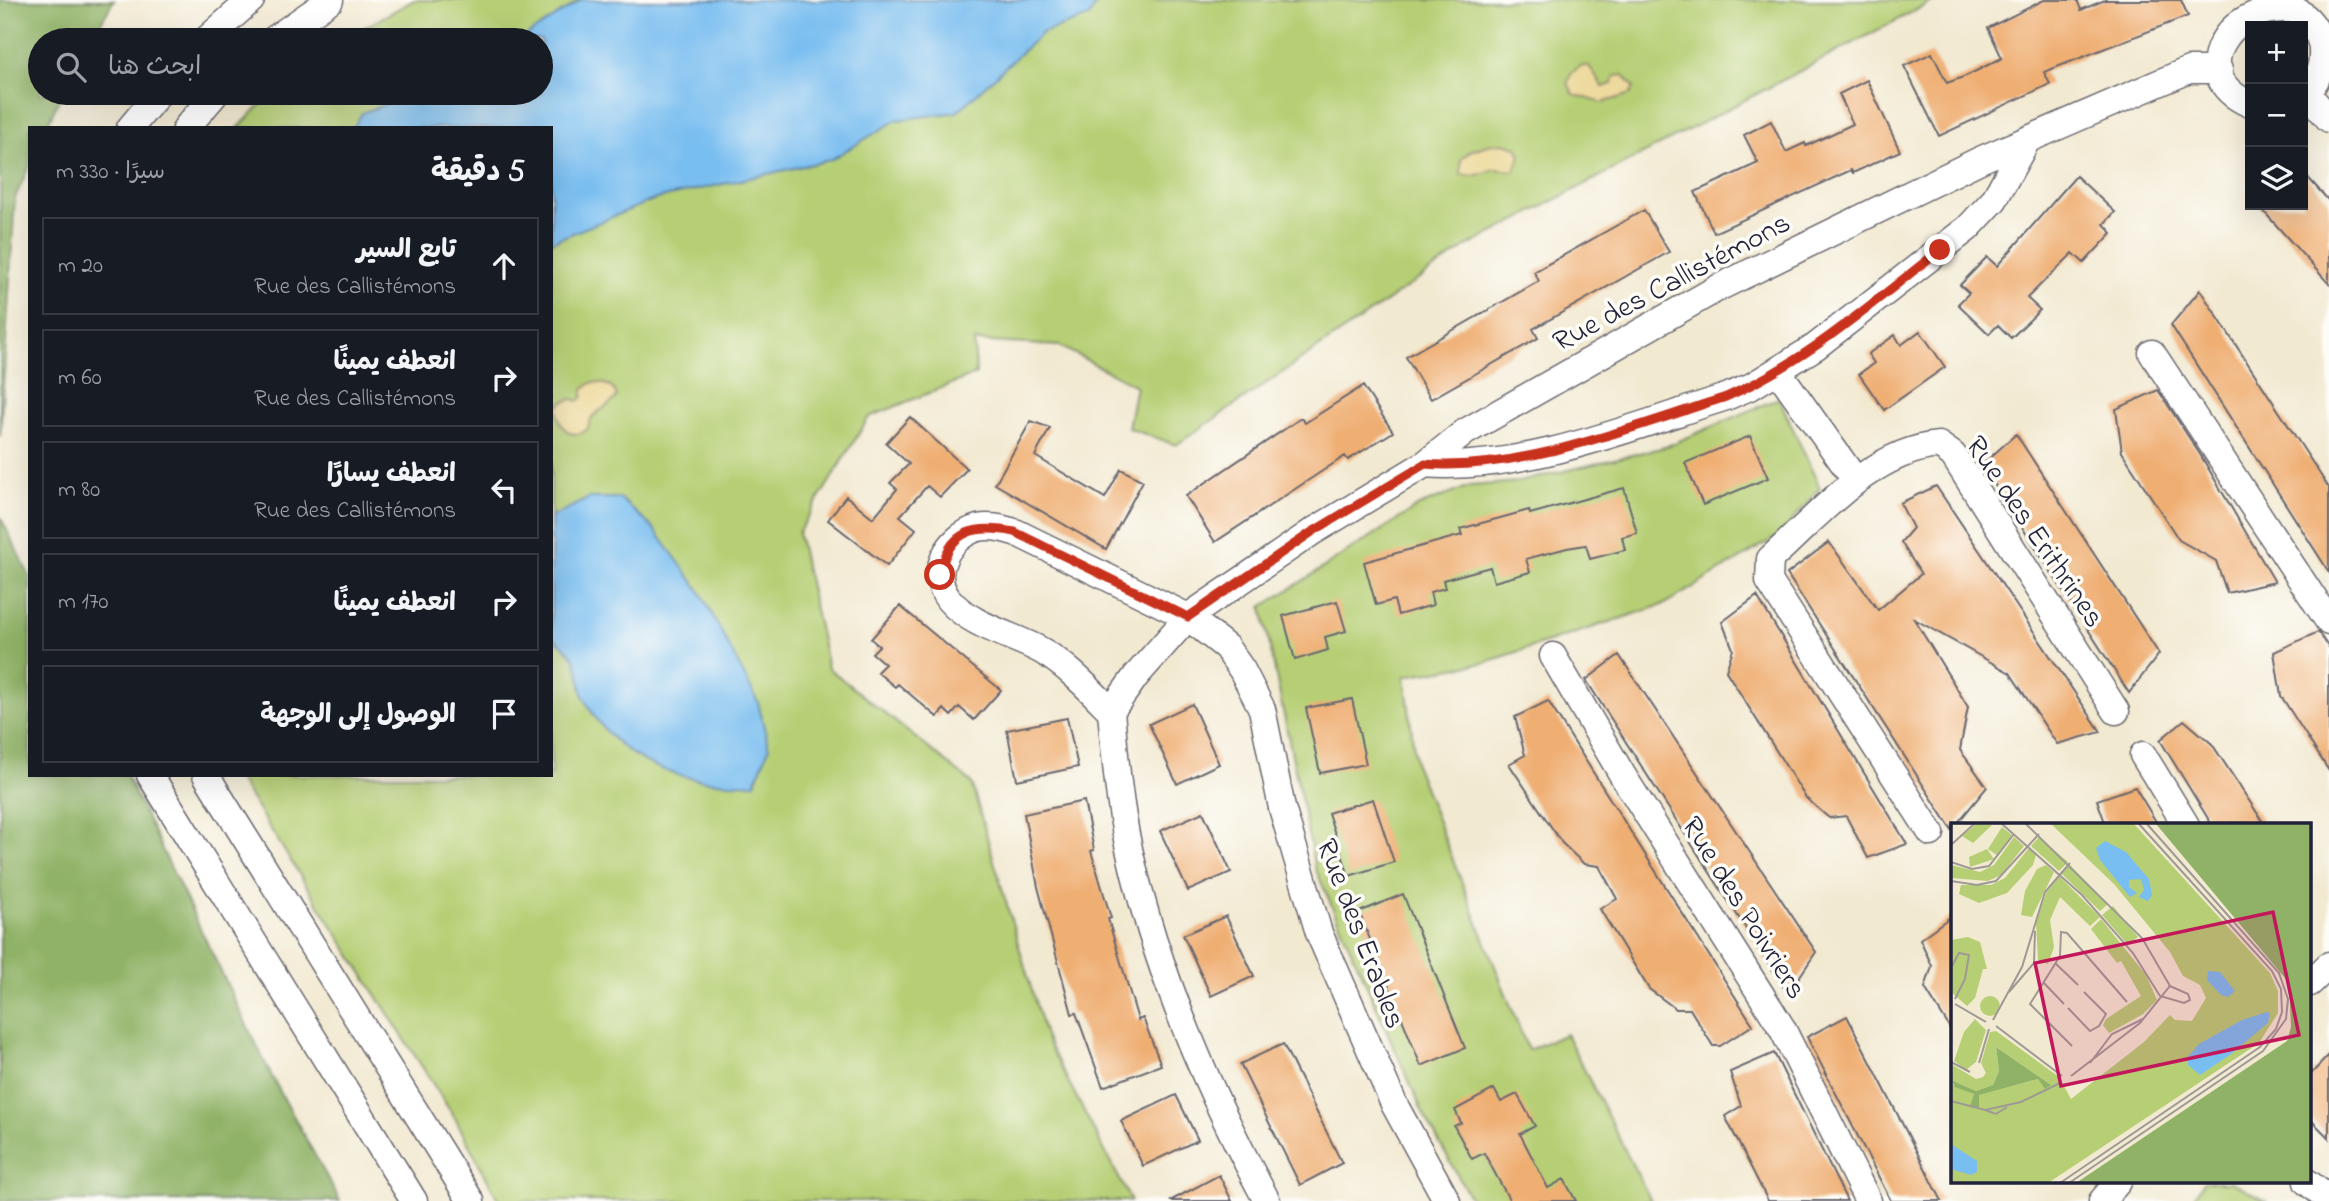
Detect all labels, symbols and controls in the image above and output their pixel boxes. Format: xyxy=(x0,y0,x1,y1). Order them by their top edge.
map controls xyxy=(2245,21,2308,210)
button: + xyxy=(2245,21,2308,84)
search box xyxy=(28,28,553,105)
icon: search xyxy=(52,48,90,86)
text: ابحث هنا xyxy=(108,49,201,87)
button: − xyxy=(2245,84,2308,147)
button: layers xyxy=(2245,147,2308,210)
text: 5 دقيقة xyxy=(431,151,525,195)
text: سيرًا · 330 m xyxy=(56,156,165,189)
street label: Rue des Callistémons xyxy=(1546,202,1799,365)
text: تابع السير xyxy=(357,232,456,270)
route end xyxy=(1924,234,1955,265)
icon: ahead xyxy=(485,247,523,285)
text: 20 m xyxy=(58,250,103,283)
text: Rue des Callistémons xyxy=(254,271,456,304)
text: انعطف يمينًا xyxy=(333,344,456,382)
icon: right xyxy=(485,359,523,397)
text: 60 m xyxy=(58,362,102,395)
text: Rue des Callistémons xyxy=(254,383,456,416)
street label: Rue des Erithrines xyxy=(1953,428,2114,637)
text: انعطف يسارًا xyxy=(327,456,456,494)
icon: left xyxy=(485,471,523,509)
text: 80 m xyxy=(58,474,100,507)
text: Rue des Callistémons xyxy=(254,495,456,528)
route start xyxy=(924,559,955,590)
icon: right xyxy=(485,583,523,621)
text: انعطف يمينًا xyxy=(333,585,456,623)
text: 170 m xyxy=(58,586,108,619)
icon: arrive xyxy=(485,695,523,733)
text: الوصول إلى الوجهة xyxy=(260,697,456,735)
street label: Rue des Poivriers xyxy=(1669,809,1816,1009)
inset map xyxy=(1951,823,2312,1184)
street label: Rue des Erables xyxy=(1303,833,1416,1035)

